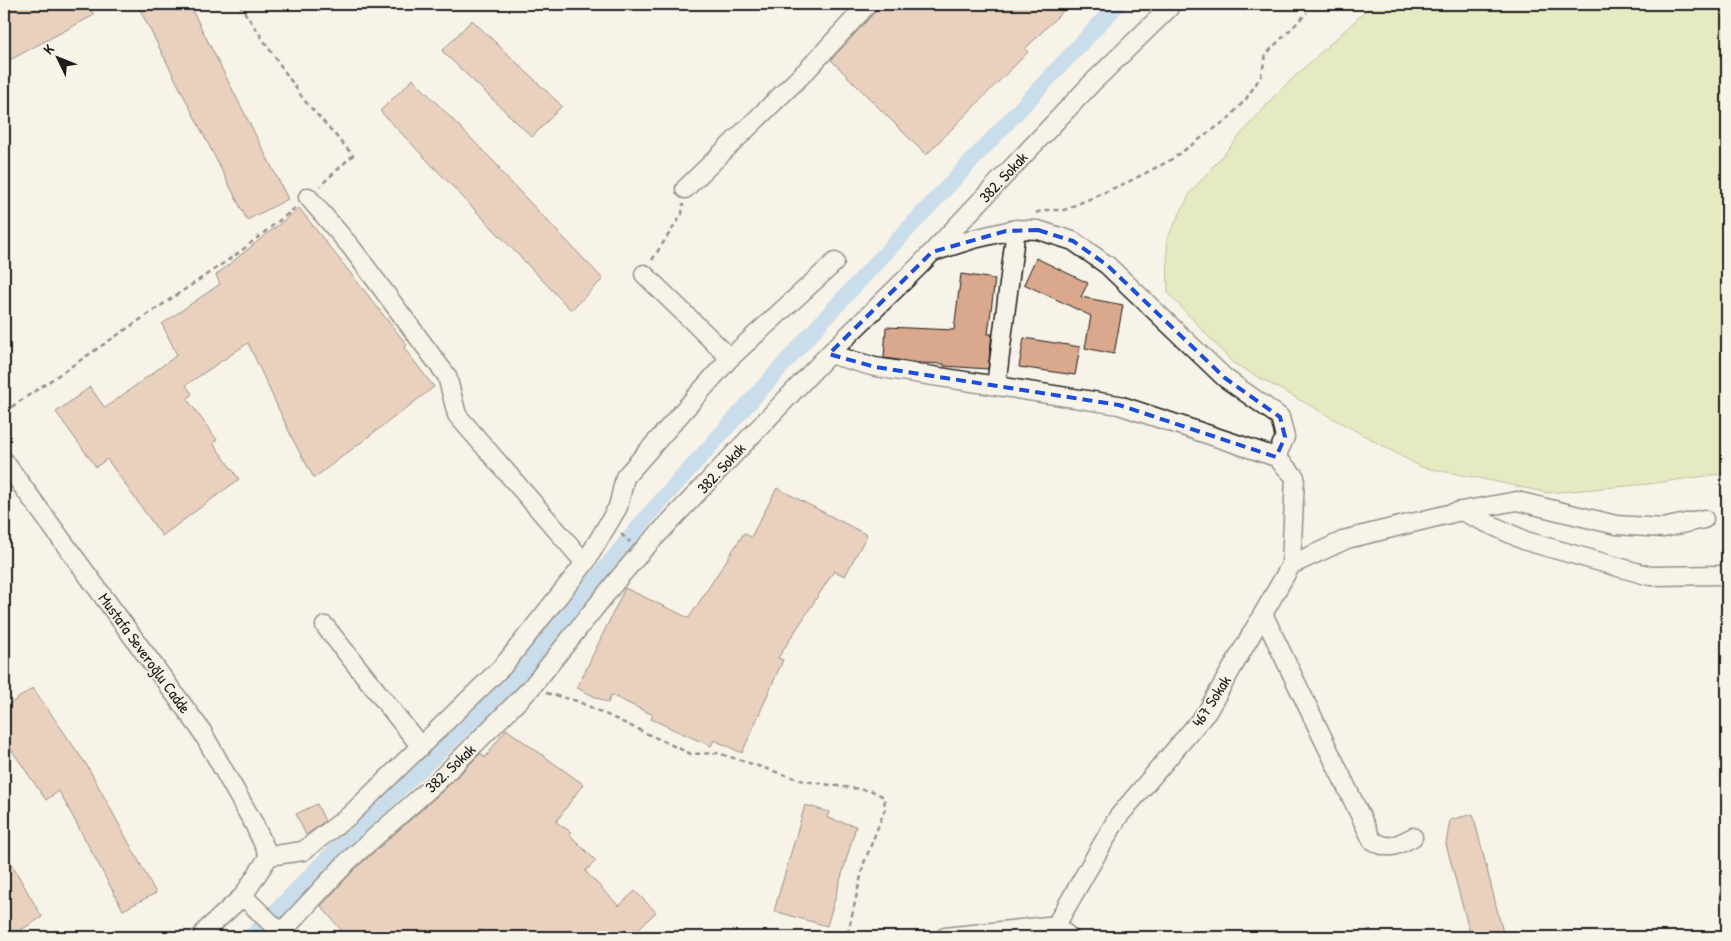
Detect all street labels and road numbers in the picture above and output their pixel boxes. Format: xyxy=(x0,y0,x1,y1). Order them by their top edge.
street label: 382. Sokak xyxy=(974,147,1032,207)
street label: 382. Sokak xyxy=(692,438,750,498)
street label: Mustafa Severoğlu Cadde xyxy=(94,588,197,718)
street label: 467 Sokak xyxy=(1186,671,1236,731)
street label: 382. Sokak xyxy=(420,738,480,797)

